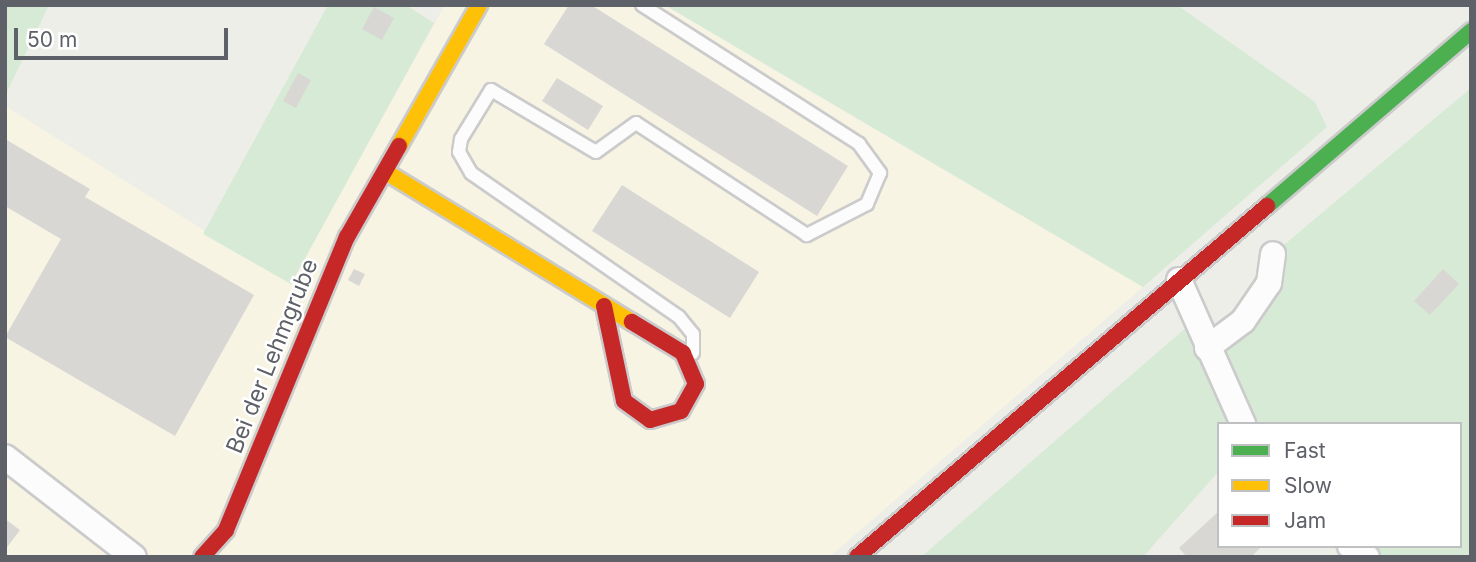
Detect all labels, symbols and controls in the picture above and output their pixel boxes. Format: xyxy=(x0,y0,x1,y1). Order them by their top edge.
scale bar xyxy=(18,14,231,58)
text: 50 m xyxy=(27,27,77,52)
street label: Bei der Lehmgrube xyxy=(220,255,324,457)
legend xyxy=(1217,422,1462,548)
text: Fast xyxy=(1284,438,1326,463)
text: Slow xyxy=(1284,473,1332,498)
text: Jam xyxy=(1284,508,1326,533)

